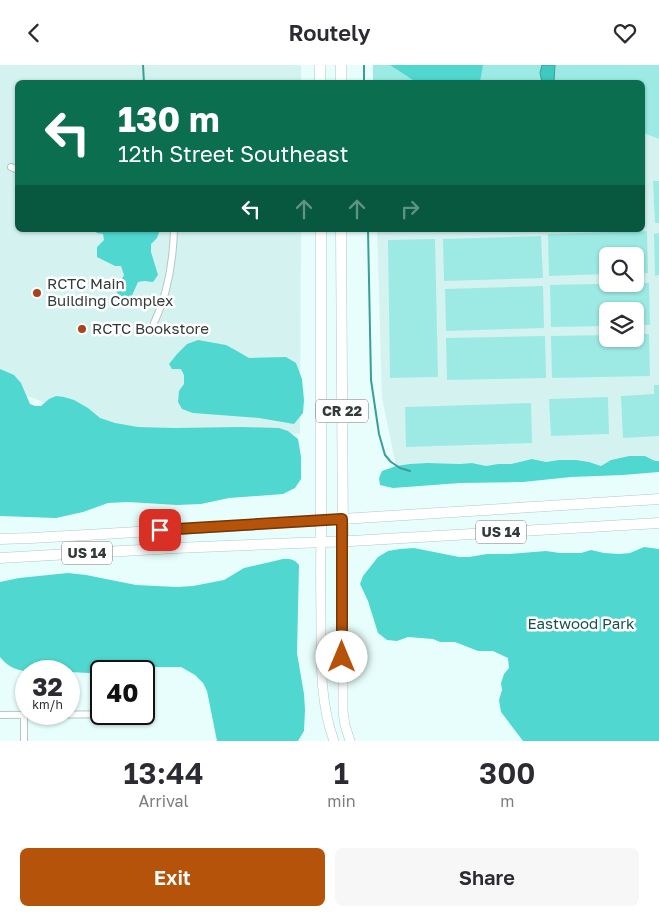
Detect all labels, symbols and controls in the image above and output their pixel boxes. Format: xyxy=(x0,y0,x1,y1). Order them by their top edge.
icon: back xyxy=(20,19,48,47)
text: Routely xyxy=(288,19,371,46)
icon: heart xyxy=(611,19,639,47)
text: 130 m xyxy=(118,98,220,140)
icon: left xyxy=(35,100,100,165)
text: 12th Street Southeast xyxy=(118,140,348,167)
icon: left xyxy=(237,195,265,223)
icon: ahead xyxy=(290,195,318,223)
icon: ahead xyxy=(343,195,371,223)
icon: right xyxy=(396,195,424,223)
map controls xyxy=(599,247,644,347)
button: search xyxy=(599,247,644,292)
place label: RCTC Main Building Complex xyxy=(47,274,173,309)
marker: RCTC Main Building Complex xyxy=(31,287,43,299)
button: layers xyxy=(599,302,644,347)
place label: RCTC Bookstore xyxy=(92,319,209,337)
marker: RCTC Bookstore xyxy=(76,323,88,335)
road number: CR 22 xyxy=(316,399,368,423)
pin xyxy=(139,509,181,551)
icon: arrive xyxy=(146,516,174,544)
road number: US 14 xyxy=(476,521,526,543)
road number: US 14 xyxy=(62,541,112,564)
park label: Eastwood Park xyxy=(527,614,635,632)
position arrow xyxy=(315,630,367,682)
speed limit sign: 40 xyxy=(90,660,155,725)
text: 32 xyxy=(32,671,63,702)
text: km/h xyxy=(32,697,63,712)
text: 13:44 xyxy=(124,755,204,791)
text: 1 xyxy=(334,755,349,791)
text: 300 xyxy=(479,755,536,791)
text: Arrival xyxy=(139,791,189,811)
text: min xyxy=(327,791,356,811)
text: m xyxy=(500,791,514,811)
button: Exit xyxy=(20,848,325,906)
button: Share xyxy=(335,848,639,906)

